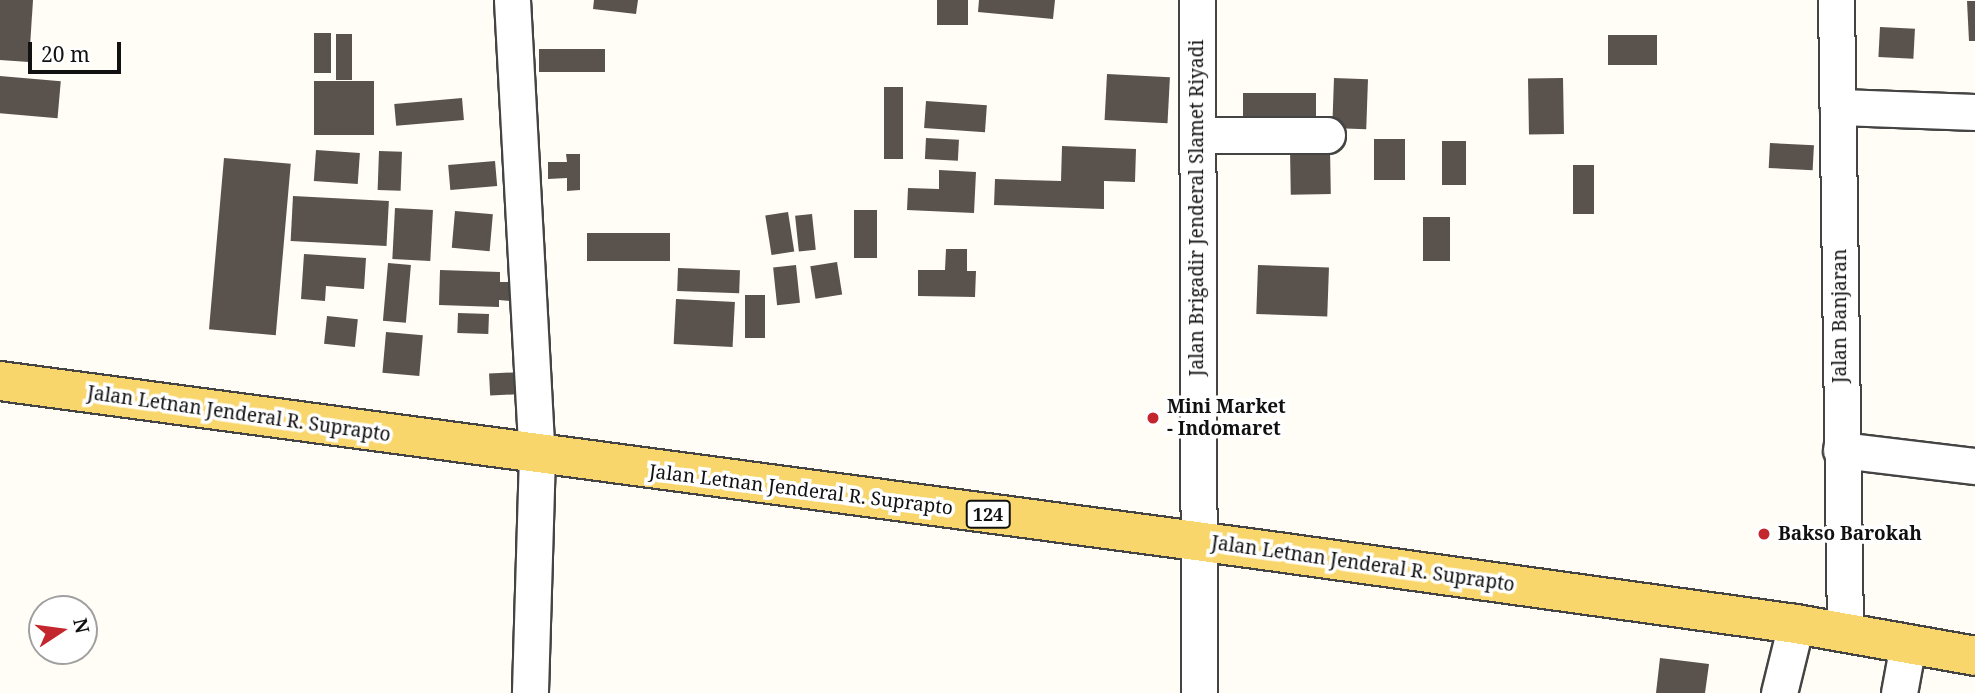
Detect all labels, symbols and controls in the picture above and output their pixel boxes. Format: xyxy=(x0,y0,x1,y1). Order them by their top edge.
scale bar xyxy=(32,28,124,72)
text: 20 m xyxy=(41,40,90,68)
street label: Jalan Brigadir Jenderal Slamet Riyadi xyxy=(1186,40,1208,376)
street label: Jalan Banjaran xyxy=(1829,249,1851,383)
street label: Jalan Letnan Jenderal R. Suprapto xyxy=(86,381,392,447)
place label: Mini Market - Indomaret xyxy=(1167,396,1286,440)
marker: Mini Market - Indomaret xyxy=(1145,410,1161,426)
street label: Jalan Letnan Jenderal R. Suprapto xyxy=(648,460,954,520)
road number: 124 xyxy=(965,500,1011,528)
place label: Bakso Barokah xyxy=(1778,523,1922,545)
marker: Bakso Barokah xyxy=(1756,526,1772,542)
street label: Jalan Letnan Jenderal R. Suprapto xyxy=(1210,531,1516,597)
north arrow xyxy=(28,595,98,665)
text: N xyxy=(67,615,96,636)

